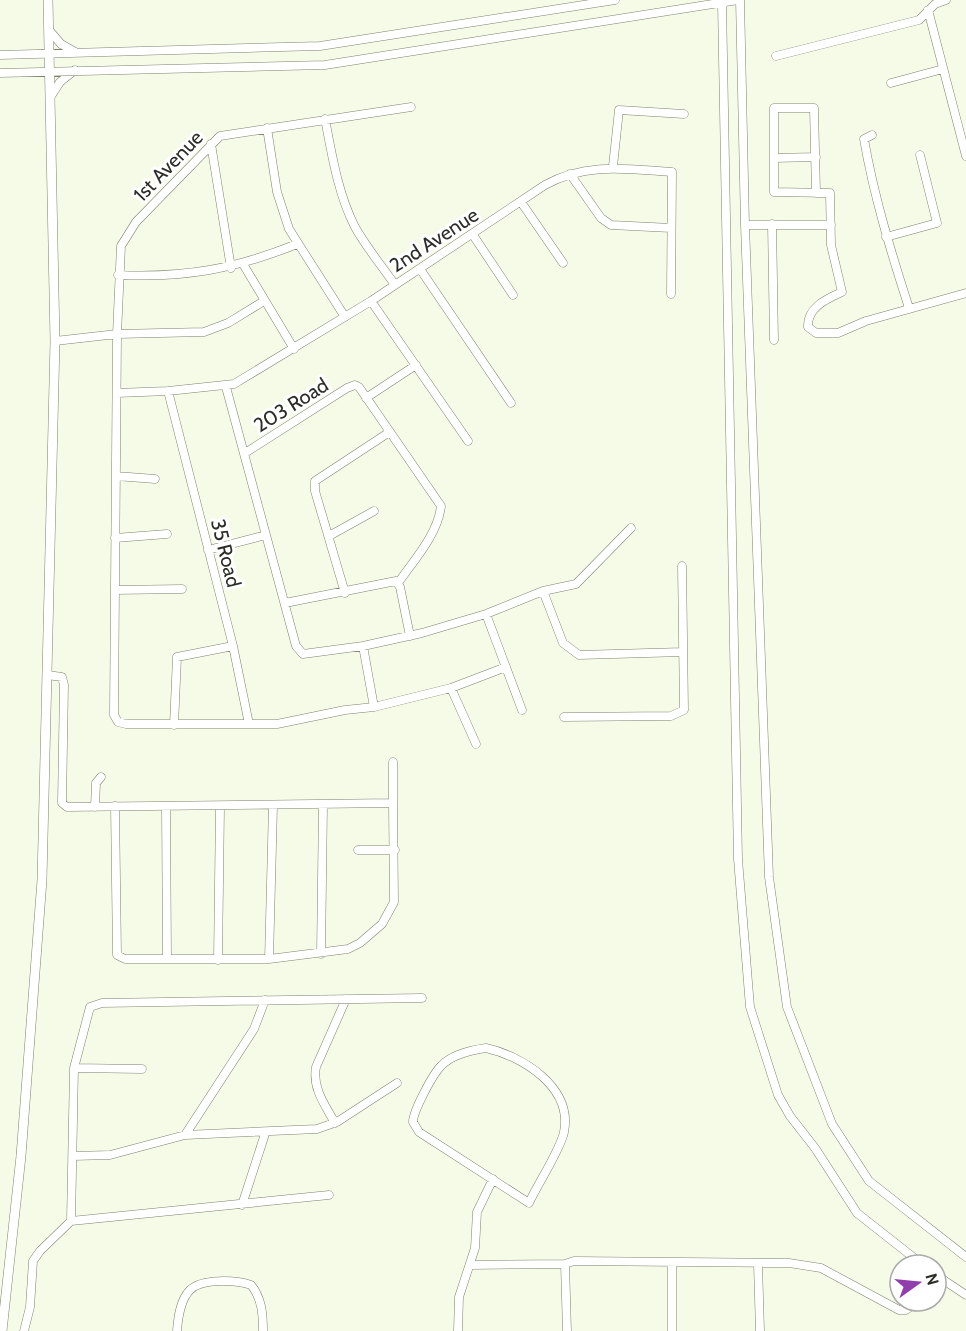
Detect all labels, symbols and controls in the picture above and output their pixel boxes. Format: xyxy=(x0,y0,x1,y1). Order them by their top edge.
street label: 1st Avenue xyxy=(128,125,208,207)
street label: 2nd Avenue xyxy=(385,203,483,277)
street label: 203 Road xyxy=(249,373,333,437)
street label: 35 Road xyxy=(206,516,246,590)
north arrow xyxy=(888,1253,948,1313)
text: N xyxy=(921,1271,943,1287)

